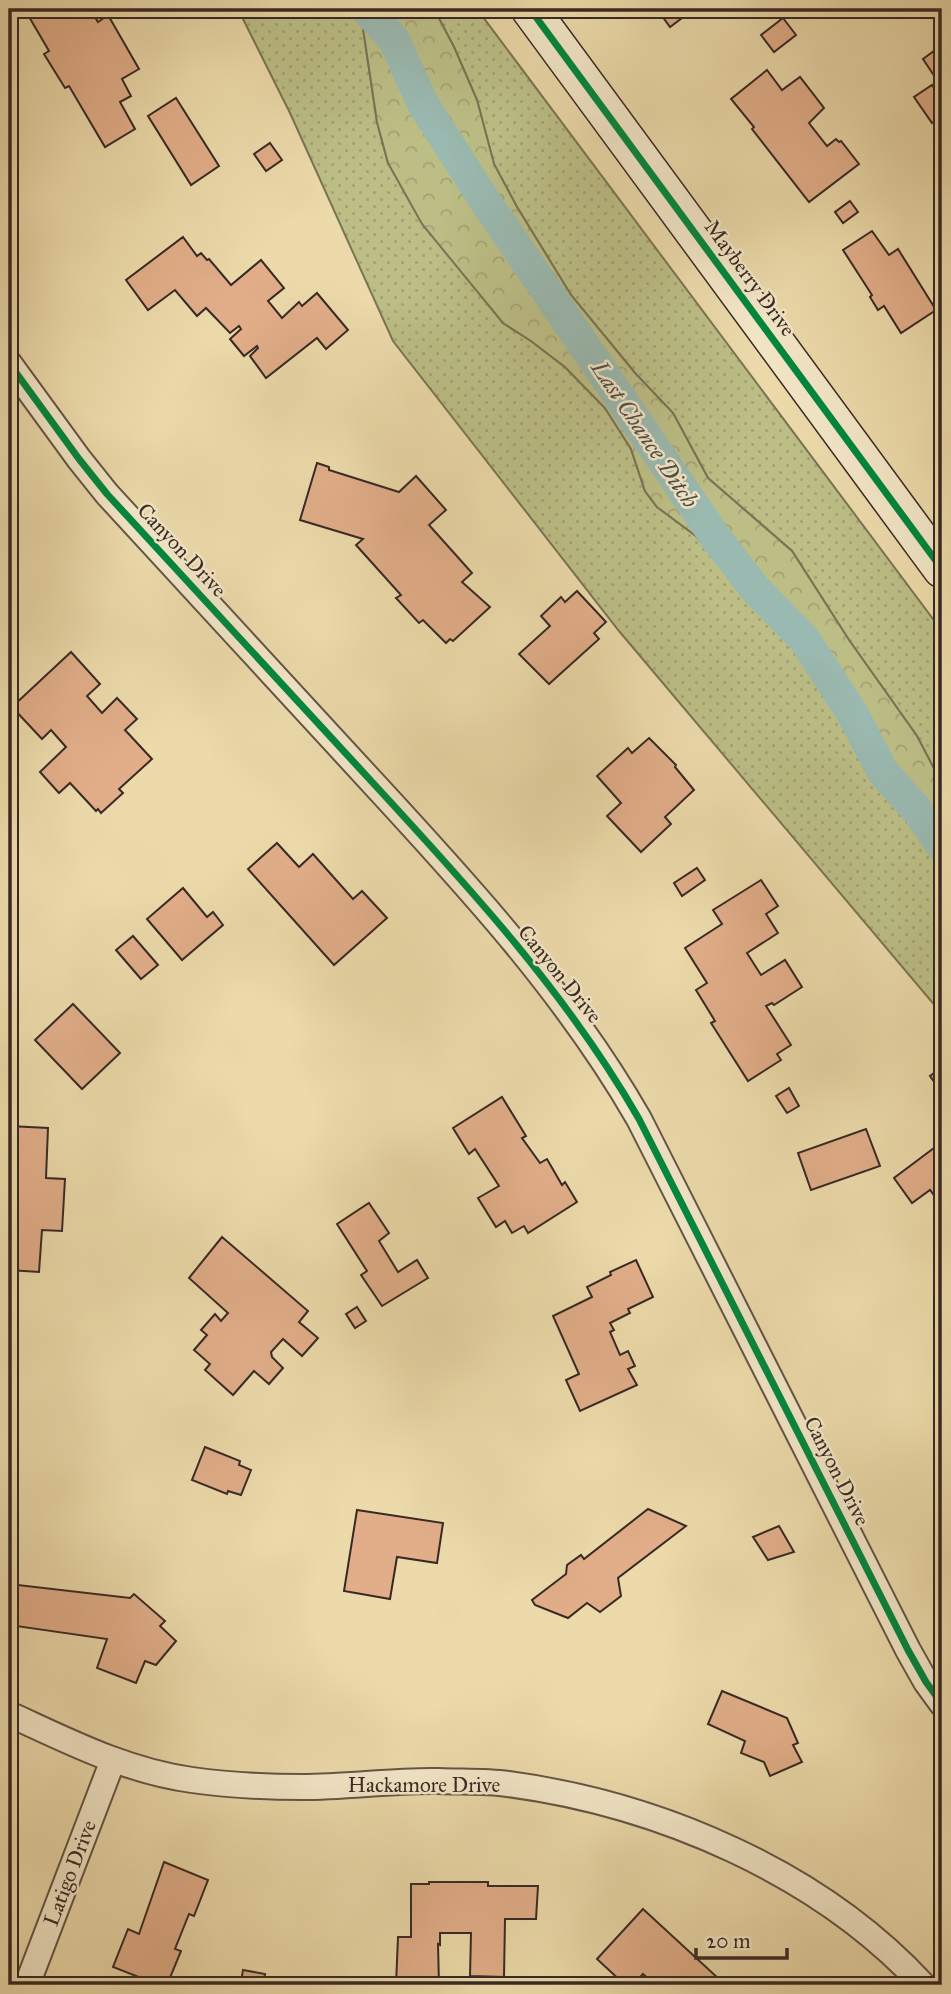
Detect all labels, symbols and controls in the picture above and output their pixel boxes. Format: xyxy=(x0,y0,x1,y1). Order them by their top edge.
street label: Mayberry Drive xyxy=(699,215,801,342)
water label: Last Chance Ditch xyxy=(585,354,705,513)
street label: Canyon Drive xyxy=(132,498,232,603)
street label: Canyon Drive xyxy=(512,920,608,1029)
street label: Canyon Drive xyxy=(798,1412,876,1530)
street label: Hackamore Drive xyxy=(348,1772,500,1798)
street label: Latigo Drive xyxy=(38,1816,102,1930)
scale bar xyxy=(696,1917,786,1961)
text: 20 m xyxy=(706,1928,751,1954)

